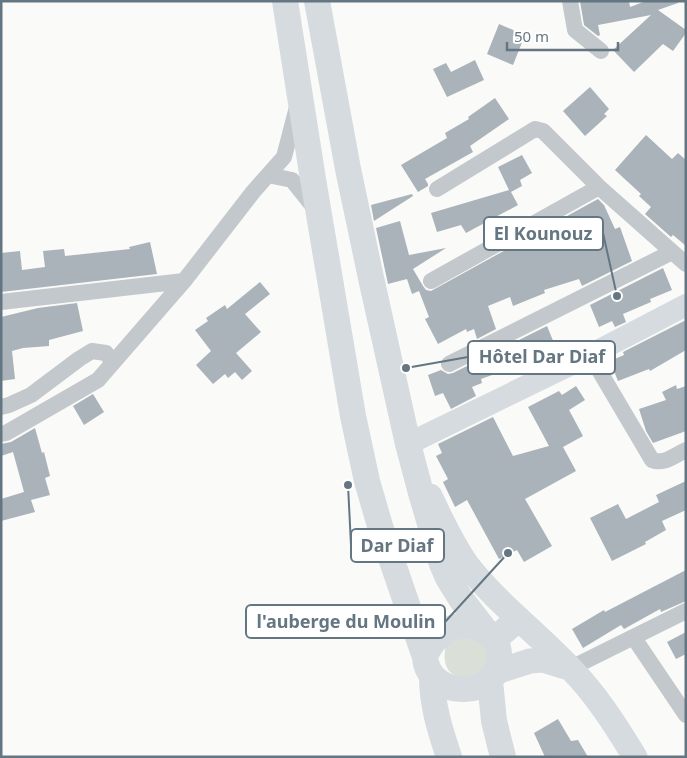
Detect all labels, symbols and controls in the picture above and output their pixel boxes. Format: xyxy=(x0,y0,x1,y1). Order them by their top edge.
scale bar xyxy=(507,20,618,52)
text: 50 m xyxy=(514,26,549,46)
callout: El Kounouz xyxy=(484,217,603,250)
text: El Kounouz xyxy=(494,221,592,245)
callout: Hôtel Dar Diaf xyxy=(468,341,615,374)
text: Hôtel Dar Diaf xyxy=(479,344,606,368)
callout: Dar Diaf xyxy=(351,529,444,562)
text: Dar Diaf xyxy=(361,533,435,557)
callout: l'auberge du Moulin xyxy=(246,605,445,638)
text: l'auberge du Moulin xyxy=(257,609,435,633)

